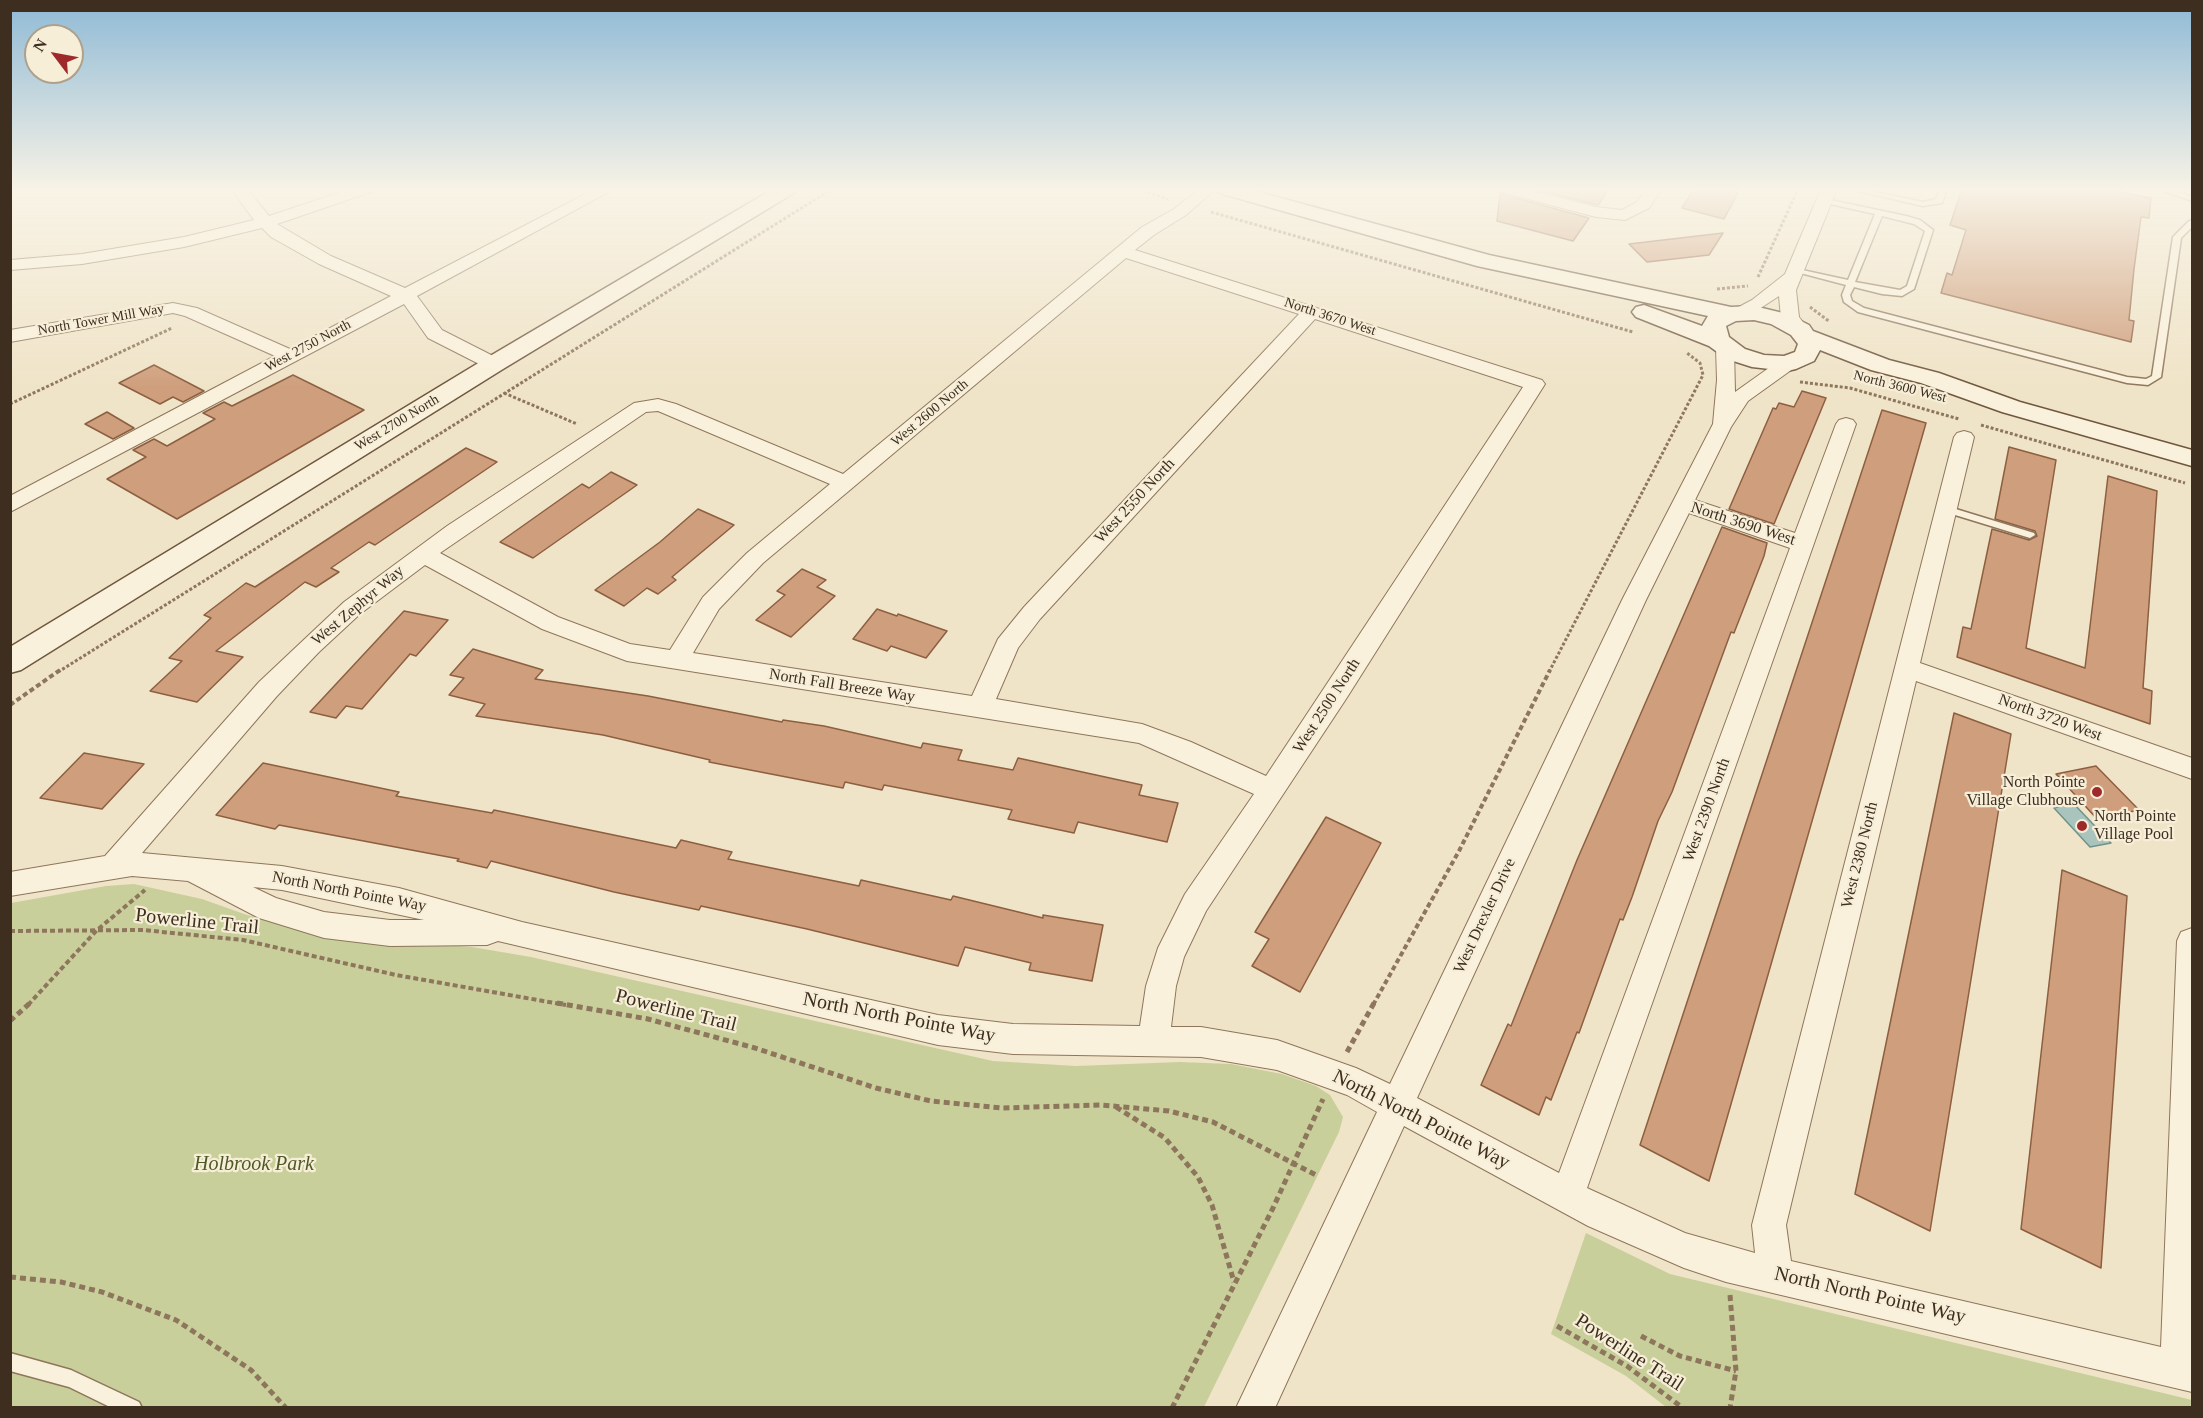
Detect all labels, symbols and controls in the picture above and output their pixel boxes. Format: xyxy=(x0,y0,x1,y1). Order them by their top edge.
north arrow xyxy=(24,24,84,84)
text: N xyxy=(30,36,50,55)
street label: North 3670 West xyxy=(1282,294,1378,340)
street label: North Tower Mill Way xyxy=(36,301,166,339)
street label: West 2750 North xyxy=(262,316,354,376)
street label: North 3600 West xyxy=(1852,367,1948,407)
street label: West 2600 North xyxy=(888,376,972,450)
street label: West 2700 North xyxy=(352,391,442,455)
street label: West 2550 North xyxy=(1091,455,1179,547)
street label: North 3690 West xyxy=(1688,498,1798,550)
street label: West Zephyr Way xyxy=(308,562,408,650)
street label: West 2500 North xyxy=(1289,655,1365,757)
street label: North Fall Breeze Way xyxy=(768,665,916,707)
street label: North 3720 West xyxy=(1996,690,2104,746)
street label: West 2390 North xyxy=(1679,756,1735,864)
place label: North Pointe Village Clubhouse xyxy=(1966,773,2085,811)
marker: North Pointe Village Clubhouse xyxy=(2090,785,2104,799)
street label: West 2380 North xyxy=(1838,800,1882,910)
place label: North Pointe Village Pool xyxy=(2094,807,2176,845)
marker: North Pointe Village Pool xyxy=(2075,819,2089,833)
street label: West Drexler Drive xyxy=(1450,855,1520,977)
street label: North North Pointe Way xyxy=(270,868,428,916)
street label: Powerline Trail xyxy=(134,904,260,940)
street label: Powerline Trail xyxy=(613,984,739,1038)
street label: North North Pointe Way xyxy=(801,988,997,1048)
street label: North North Pointe Way xyxy=(1328,1065,1514,1175)
park label: Holbrook Park xyxy=(194,1153,314,1177)
street label: North North Pointe Way xyxy=(1772,1262,1968,1330)
street label: Powerline Trail xyxy=(1570,1309,1688,1397)

